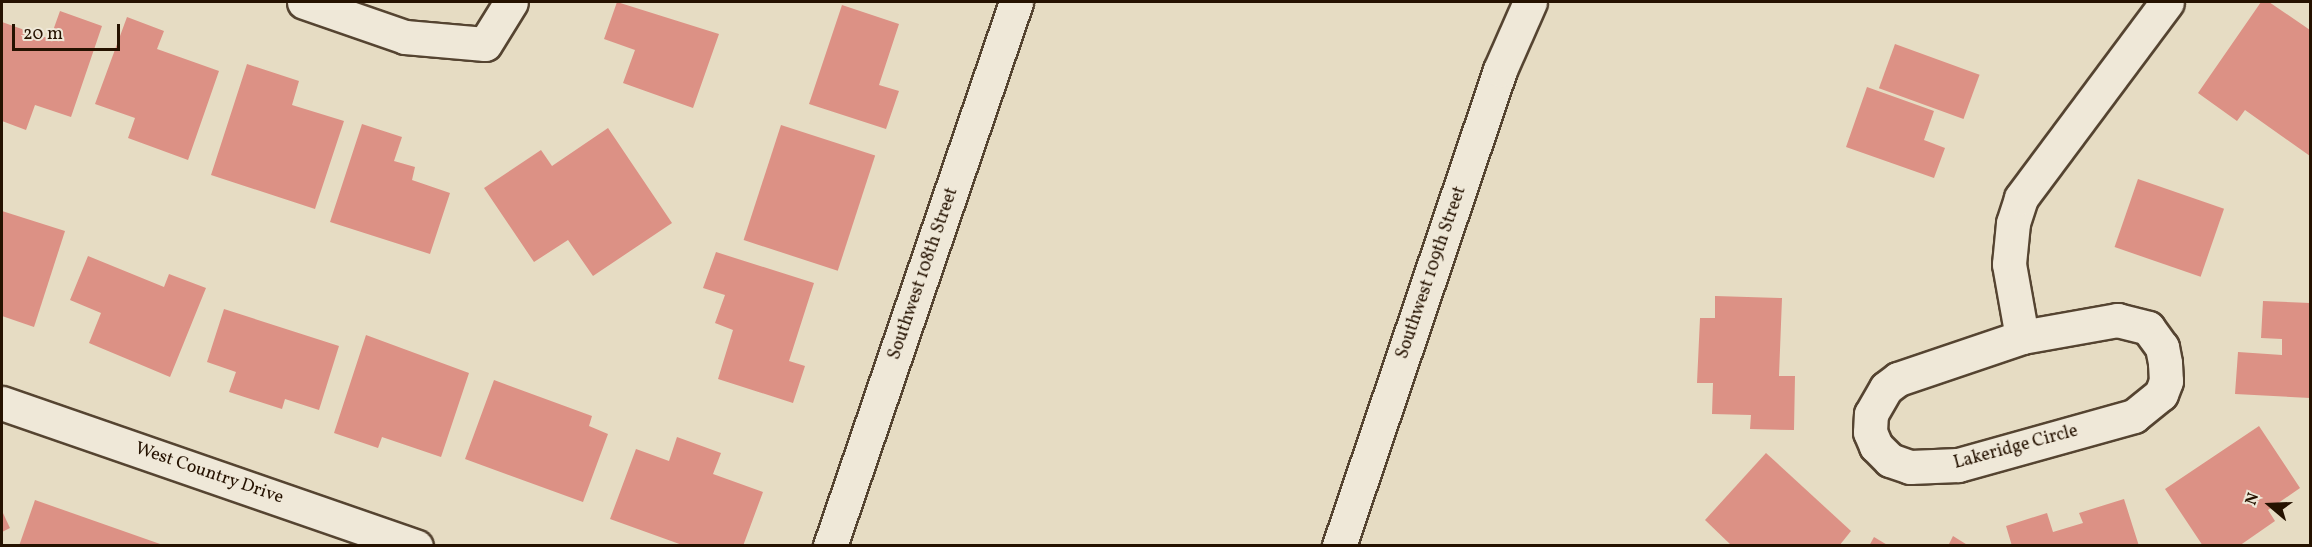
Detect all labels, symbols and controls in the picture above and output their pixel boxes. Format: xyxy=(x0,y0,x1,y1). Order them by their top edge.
scale bar xyxy=(15,12,123,50)
text: 20 m xyxy=(23,22,63,47)
street label: Southwest 109th Street xyxy=(1392,184,1472,362)
street label: Southwest 108th Street xyxy=(884,185,964,363)
street label: Lakeridge Circle xyxy=(1951,421,2081,475)
street label: West Country Drive xyxy=(132,438,286,510)
north arrow xyxy=(2240,475,2300,535)
text: N xyxy=(2241,490,2265,508)

